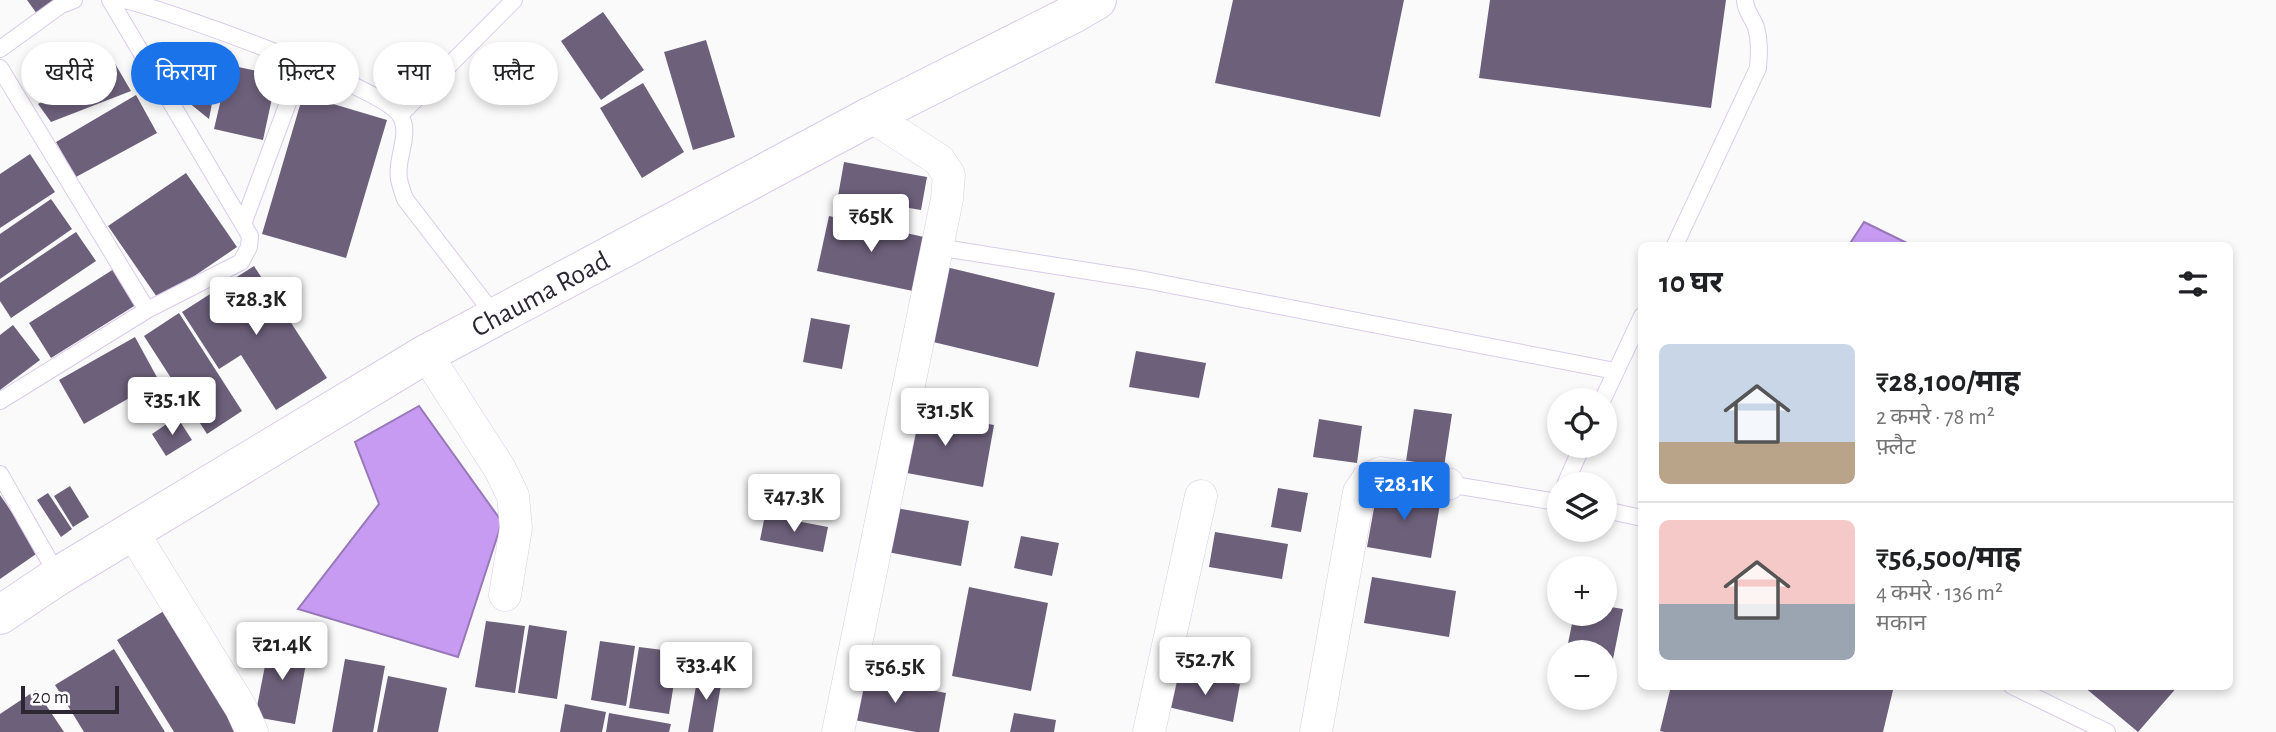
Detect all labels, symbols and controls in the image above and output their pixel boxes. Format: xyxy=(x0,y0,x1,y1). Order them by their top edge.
chip: खरीदें xyxy=(21,42,117,105)
chip: किराया xyxy=(131,42,240,105)
chip: फ़िल्टर xyxy=(254,42,359,105)
chip: नया xyxy=(373,42,455,105)
chip: फ़्लैट xyxy=(469,42,558,105)
pin: ₹65K xyxy=(830,194,912,254)
text: ₹65K xyxy=(849,205,893,228)
street label: Chauma Road xyxy=(467,247,614,343)
icon: filters xyxy=(2174,265,2212,303)
text: 10 घर xyxy=(1659,268,1723,298)
pin: ₹28.3K xyxy=(199,278,313,337)
text: ₹28.3K xyxy=(226,288,286,311)
text: ₹28,100/माह xyxy=(1876,367,2020,397)
icon: home xyxy=(1715,372,1799,456)
pin: ₹35.1K xyxy=(115,378,229,437)
text: ₹35.1K xyxy=(144,388,200,411)
pin: ₹31.5K xyxy=(888,388,1002,448)
map controls xyxy=(1547,388,1617,710)
button: locate xyxy=(1547,388,1617,458)
text: ₹31.5K xyxy=(917,399,973,422)
text: 2 कमरे · 78 m² xyxy=(1876,406,1995,429)
text: फ़्लैट xyxy=(1876,436,1916,459)
pin: ₹28.1K xyxy=(1347,462,1461,522)
button: layers xyxy=(1547,472,1617,542)
text: ₹28.1K xyxy=(1375,473,1433,496)
pin: ₹47.3K xyxy=(737,475,851,534)
text: ₹47.3K xyxy=(764,485,824,508)
text: ₹56,500/माह xyxy=(1876,543,2021,573)
icon: home xyxy=(1715,548,1799,632)
button: + xyxy=(1547,556,1617,626)
text: 4 कमरे · 136 m² xyxy=(1876,582,2003,605)
text: मकान xyxy=(1876,612,1926,635)
pin: ₹21.4K xyxy=(225,622,339,682)
text: ₹21.4K xyxy=(252,633,312,656)
pin: ₹52.7K xyxy=(1148,638,1262,697)
button: − xyxy=(1547,640,1617,710)
pin: ₹33.4K xyxy=(649,642,763,702)
pin: ₹56.5K xyxy=(838,646,952,705)
text: ₹52.7K xyxy=(1175,648,1235,671)
text: ₹33.4K xyxy=(676,653,736,676)
text: ₹56.5K xyxy=(865,656,925,679)
scale bar xyxy=(21,683,119,715)
text: 20 m xyxy=(32,688,69,707)

